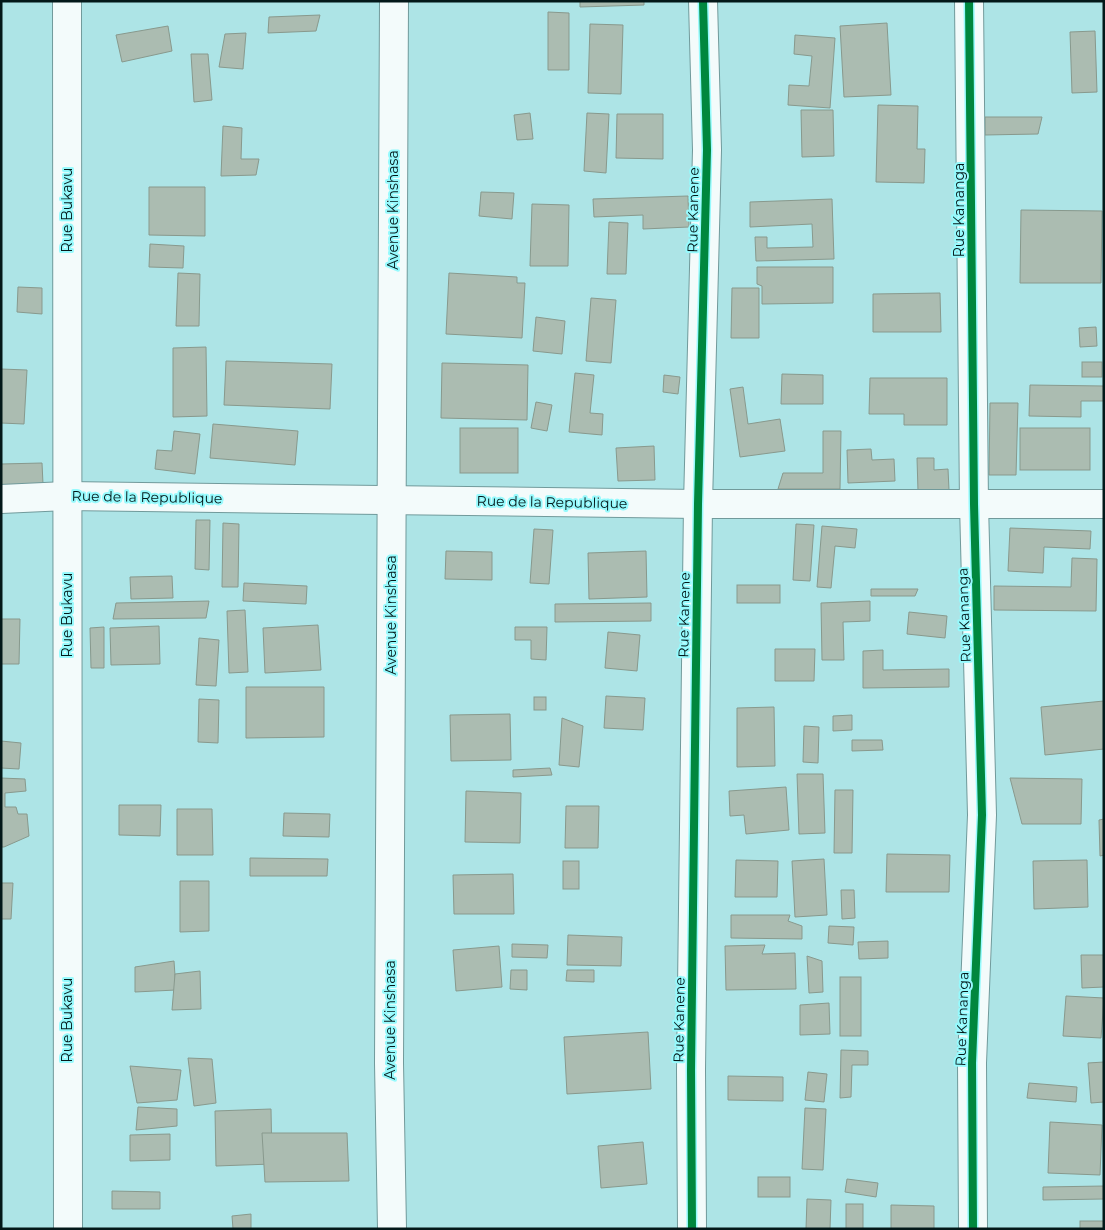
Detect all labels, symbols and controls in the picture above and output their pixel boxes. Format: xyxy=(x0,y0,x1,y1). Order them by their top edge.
street label: Avenue Kinshasa xyxy=(384,150,402,270)
street label: Rue Kananga xyxy=(950,163,968,257)
street label: Rue Kanene xyxy=(683,167,703,253)
street label: Rue Bukavu xyxy=(58,168,76,252)
street label: Rue de la Republique xyxy=(71,487,223,507)
street label: Rue de la Republique xyxy=(476,492,628,512)
street label: Avenue Kinshasa xyxy=(382,555,400,675)
street label: Rue Kananga xyxy=(953,567,975,663)
street label: Rue Kanene xyxy=(674,572,694,658)
street label: Rue Bukavu xyxy=(58,573,76,657)
street label: Avenue Kinshasa xyxy=(381,960,399,1080)
street label: Rue Kananga xyxy=(951,971,973,1067)
street label: Rue Kanene xyxy=(669,977,689,1063)
street label: Rue Bukavu xyxy=(58,978,76,1062)

